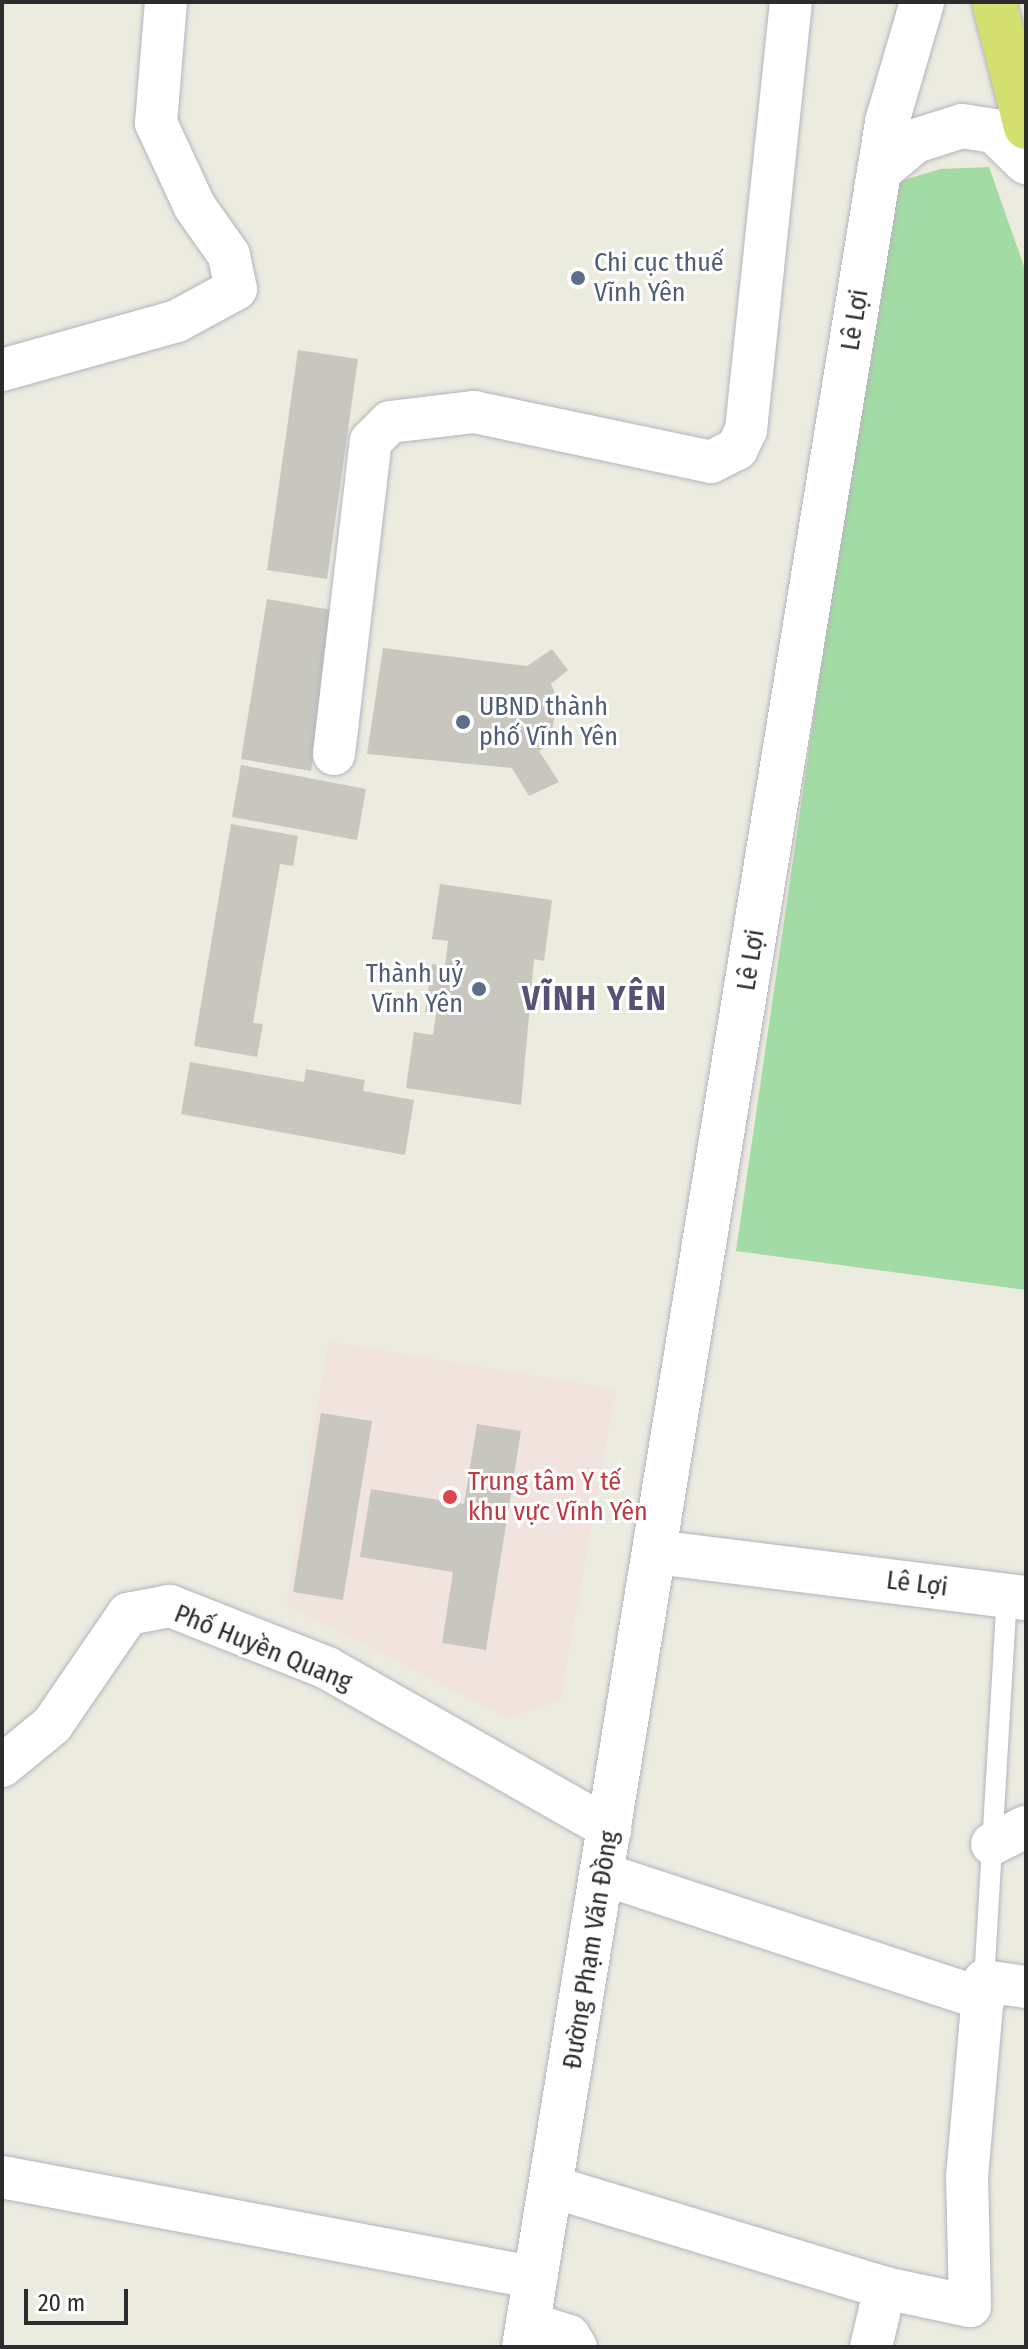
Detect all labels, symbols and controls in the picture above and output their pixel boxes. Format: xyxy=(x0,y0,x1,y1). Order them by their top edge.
place label: Chi cục thuế Vĩnh Yên xyxy=(594,247,724,308)
marker: Chi cục thuế Vĩnh Yên xyxy=(569,269,587,287)
street label: Lê Lợi xyxy=(835,287,875,353)
place label: UBND thành phố Vĩnh Yên xyxy=(479,691,618,752)
marker: UBND thành phố Vĩnh Yên xyxy=(454,713,472,731)
street label: Lê Lợi xyxy=(731,927,771,993)
place label: Thành uỷ Vĩnh Yên xyxy=(366,958,463,1020)
district label: VĨNH YÊN xyxy=(522,979,668,1019)
marker: Thành uỷ Vĩnh Yên xyxy=(470,980,488,998)
place label: Trung tâm Y tế khu vực Vĩnh Yên xyxy=(468,1466,648,1528)
marker: Trung tâm Y tế khu vực Vĩnh Yên xyxy=(439,1486,461,1508)
street label: Lê Lợi xyxy=(885,1565,949,1603)
street label: Phố Huyền Quang xyxy=(170,1598,356,1698)
street label: Đường Phạm Văn Đồng xyxy=(557,1829,625,2071)
scale bar xyxy=(28,2273,132,2323)
text: 20 m xyxy=(38,2289,85,2317)

